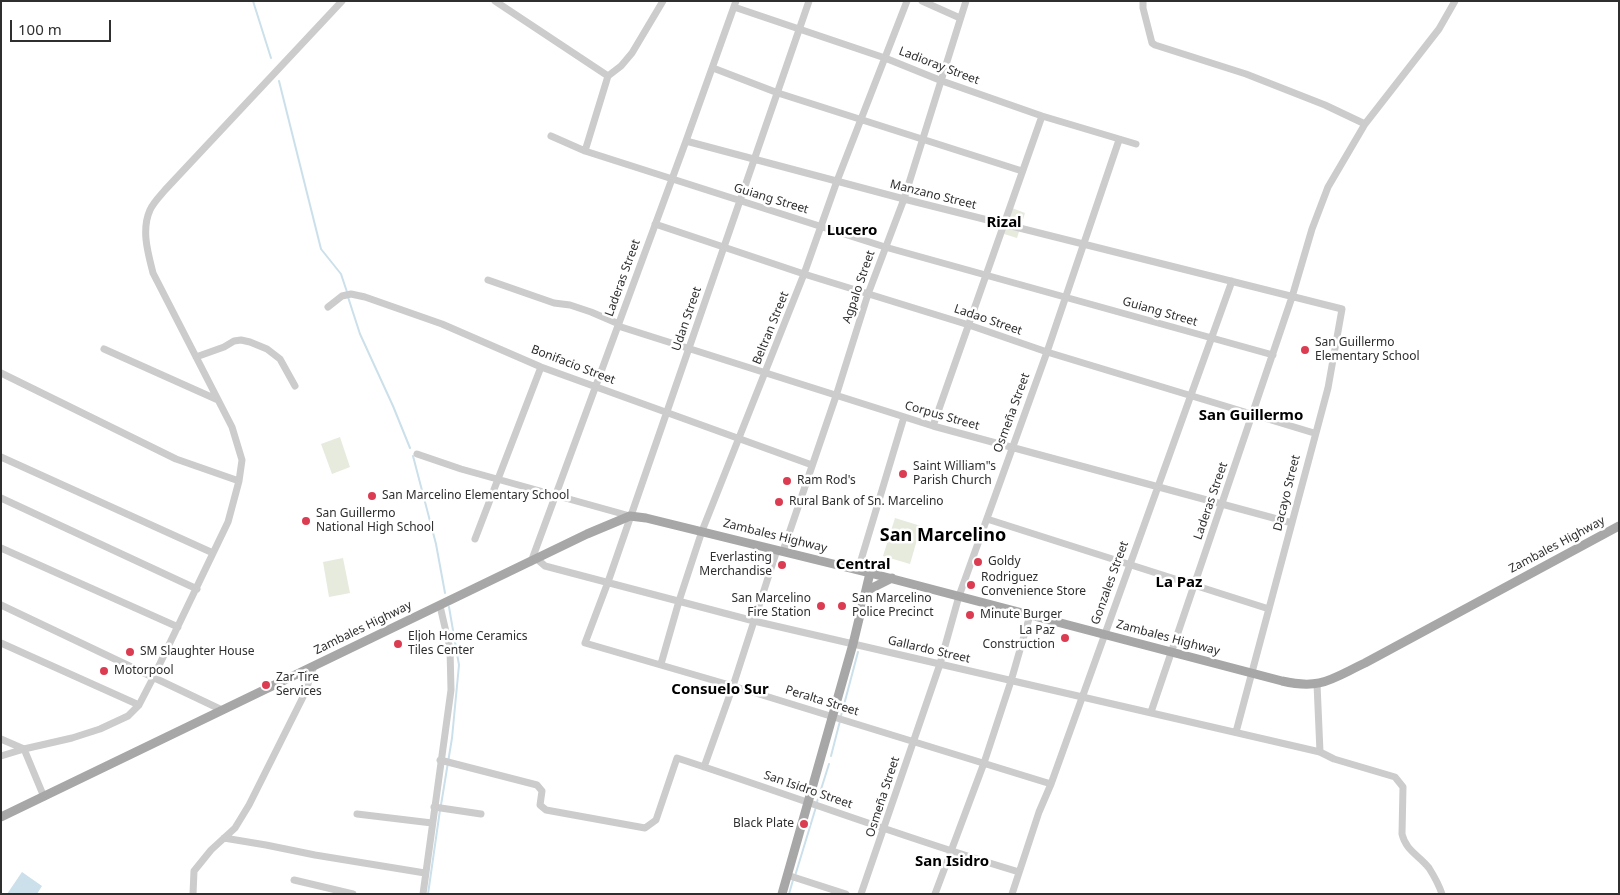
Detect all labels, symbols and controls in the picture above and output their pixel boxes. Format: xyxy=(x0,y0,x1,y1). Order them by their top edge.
scale bar xyxy=(12,10,114,42)
text: 100 m xyxy=(18,19,62,39)
street label: Ladioray Street xyxy=(897,44,981,88)
street label: Manzano Street xyxy=(888,177,978,213)
street label: Guiang Street xyxy=(732,181,810,217)
district label: Rizal xyxy=(986,214,1022,232)
district label: Lucero xyxy=(827,222,877,240)
street label: Laderas Street xyxy=(602,237,644,319)
street label: Agpalo Street xyxy=(840,249,878,325)
street label: Udan Street xyxy=(669,285,705,353)
street label: Beltran Street xyxy=(750,289,792,367)
street label: Guiang Street xyxy=(1121,294,1199,330)
street label: Ladao Street xyxy=(952,302,1024,338)
place label: San Guillermo Elementary School xyxy=(1315,336,1420,364)
street label: Bonifacio Street xyxy=(529,342,617,388)
marker: San Guillermo Elementary School xyxy=(1299,344,1311,356)
street label: Osmeña Street xyxy=(991,371,1033,455)
street label: Corpus Street xyxy=(903,398,981,434)
district label: San Guillermo xyxy=(1199,407,1303,425)
street label: Dacayo Street xyxy=(1271,453,1303,533)
place label: Saint William"s Parish Church xyxy=(913,460,996,488)
street label: Laderas Street xyxy=(1191,460,1231,542)
marker: Saint William"s Parish Church xyxy=(897,468,909,480)
place label: Ram Rod's xyxy=(797,474,856,488)
marker: Ram Rod's xyxy=(781,475,793,487)
place label: San Marcelino Elementary School xyxy=(382,489,569,503)
marker: San Marcelino Elementary School xyxy=(366,490,378,502)
place label: Rural Bank of Sn. Marcelino xyxy=(789,495,944,509)
marker: Rural Bank of Sn. Marcelino xyxy=(773,496,785,508)
place label: San Guillermo National High School xyxy=(316,507,434,535)
street label: Zambales Highway xyxy=(1507,514,1607,576)
marker: San Guillermo National High School xyxy=(300,515,312,527)
street label: Zambales Highway xyxy=(721,516,829,556)
district label: San Marcelino xyxy=(880,525,1006,547)
street label: Gonzales Street xyxy=(1088,539,1132,627)
place label: Everlasting Merchandise xyxy=(699,551,772,579)
place label: Goldy xyxy=(988,555,1021,569)
district label: Central xyxy=(836,556,890,574)
marker: Goldy xyxy=(972,556,984,568)
marker: Everlasting Merchandise xyxy=(776,559,788,571)
place label: Rodriguez Convenience Store xyxy=(981,571,1086,599)
district label: La Paz xyxy=(1156,574,1202,592)
marker: Rodriguez Convenience Store xyxy=(965,579,977,591)
place label: San Marcelino Fire Station xyxy=(731,592,811,620)
place label: San Marcelino Police Precinct xyxy=(852,592,933,620)
street label: Zambales Highway xyxy=(312,598,414,658)
marker: San Marcelino Fire Station xyxy=(815,600,827,612)
marker: San Marcelino Police Precinct xyxy=(836,600,848,612)
place label: Minute Burger xyxy=(980,608,1062,622)
marker: Minute Burger xyxy=(964,609,976,621)
street label: Zambales Highway xyxy=(1115,617,1221,659)
place label: La Paz Construction xyxy=(982,624,1055,652)
place label: Eljoh Home Ceramics Tiles Center xyxy=(408,630,528,658)
marker: La Paz Construction xyxy=(1059,632,1071,644)
street label: Gallardo Street xyxy=(886,633,972,667)
marker: Eljoh Home Ceramics Tiles Center xyxy=(392,638,404,650)
place label: SM Slaughter House xyxy=(140,645,254,659)
marker: SM Slaughter House xyxy=(124,646,136,658)
place label: Motorpool xyxy=(114,664,174,678)
marker: Motorpool xyxy=(98,665,110,677)
place label: Zar Tire Services xyxy=(276,671,322,699)
marker: Zar Tire Services xyxy=(260,679,272,691)
district label: Consuelo Sur xyxy=(671,681,769,699)
street label: Peralta Street xyxy=(783,683,861,719)
street label: Osmeña Street xyxy=(863,755,903,839)
street label: San Isidro Street xyxy=(762,768,854,812)
place label: Black Plate xyxy=(733,817,794,831)
marker: Black Plate xyxy=(798,818,810,830)
district label: San Isidro xyxy=(915,853,989,871)

